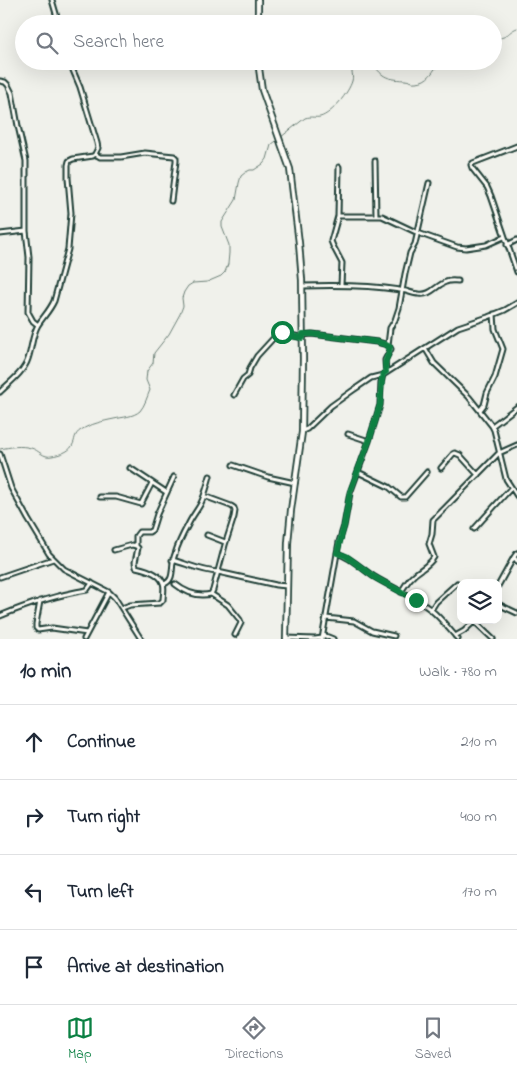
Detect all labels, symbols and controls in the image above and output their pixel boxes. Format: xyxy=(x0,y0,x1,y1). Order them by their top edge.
search box xyxy=(15,15,502,70)
icon: search xyxy=(33,29,61,57)
text: Search here xyxy=(73,29,164,56)
route start xyxy=(271,321,294,344)
map controls xyxy=(457,579,502,624)
button: layers xyxy=(457,579,502,624)
route end xyxy=(405,589,428,612)
text: 10 min xyxy=(20,657,71,687)
text: Walk · 780 m xyxy=(419,660,497,684)
icon: ahead xyxy=(20,728,48,756)
text: Continue xyxy=(67,729,135,756)
text: 210 m xyxy=(461,730,497,754)
icon: right xyxy=(20,803,48,831)
text: Turn right xyxy=(67,804,140,831)
text: 400 m xyxy=(460,805,497,829)
icon: left xyxy=(20,878,48,906)
text: Turn left xyxy=(67,879,134,906)
text: 170 m xyxy=(462,880,497,904)
icon: arrive xyxy=(20,953,48,981)
text: Arrive at destination xyxy=(67,954,224,981)
tab: Map xyxy=(66,1014,94,1065)
tab: Directions xyxy=(225,1014,283,1065)
tab: Saved xyxy=(415,1014,451,1065)

